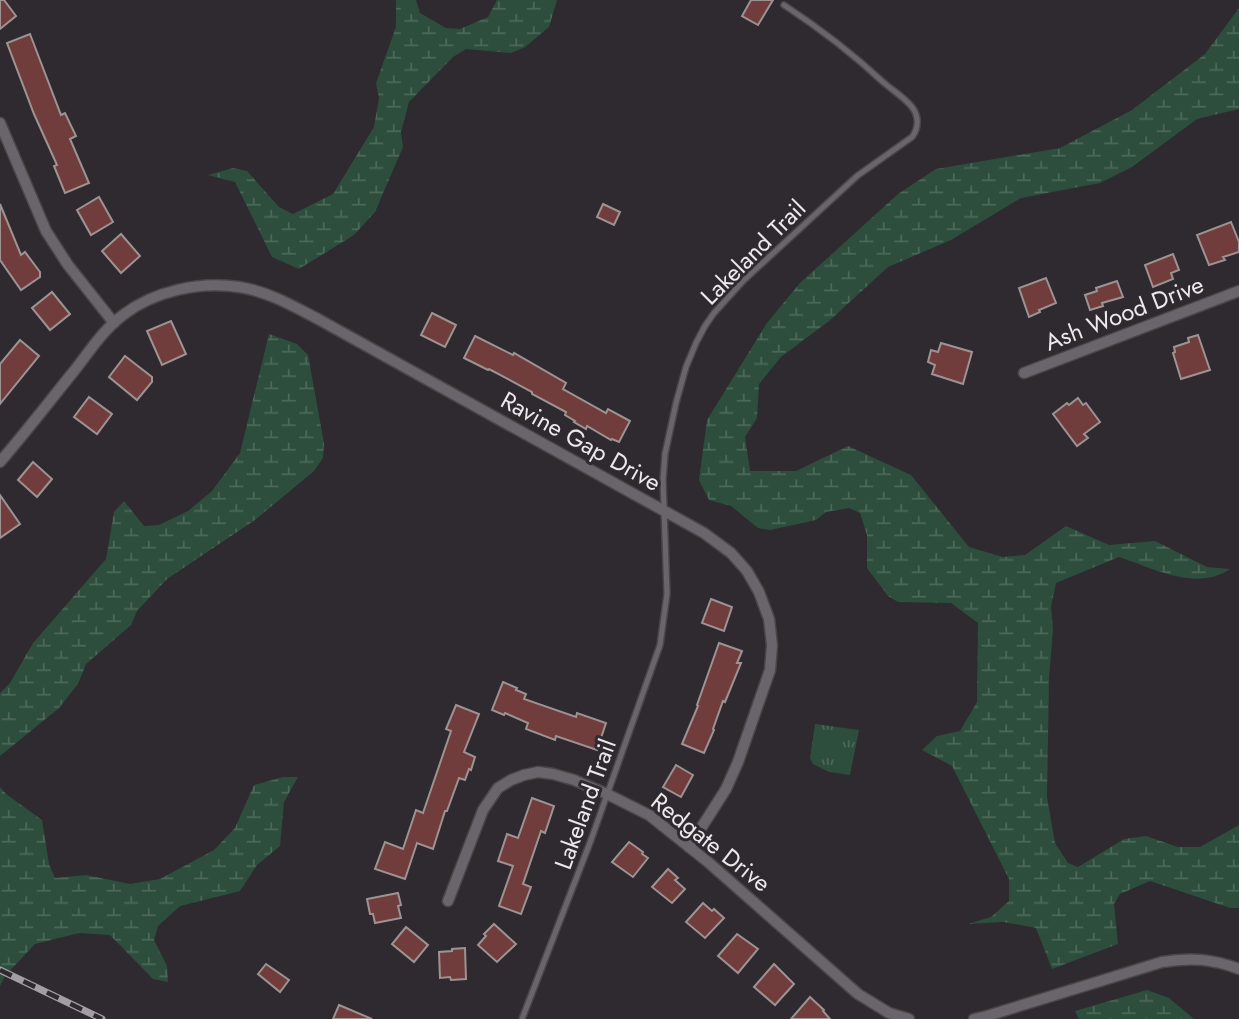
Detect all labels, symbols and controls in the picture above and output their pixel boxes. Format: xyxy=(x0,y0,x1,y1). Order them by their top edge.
street label: Lakeland Trail xyxy=(692,191,814,313)
street label: Ash Wood Drive xyxy=(1039,267,1209,359)
street label: Ravine Gap Drive xyxy=(495,382,667,500)
street label: Lakeland Trail xyxy=(545,734,625,874)
street label: Redgate Drive xyxy=(644,784,778,900)

